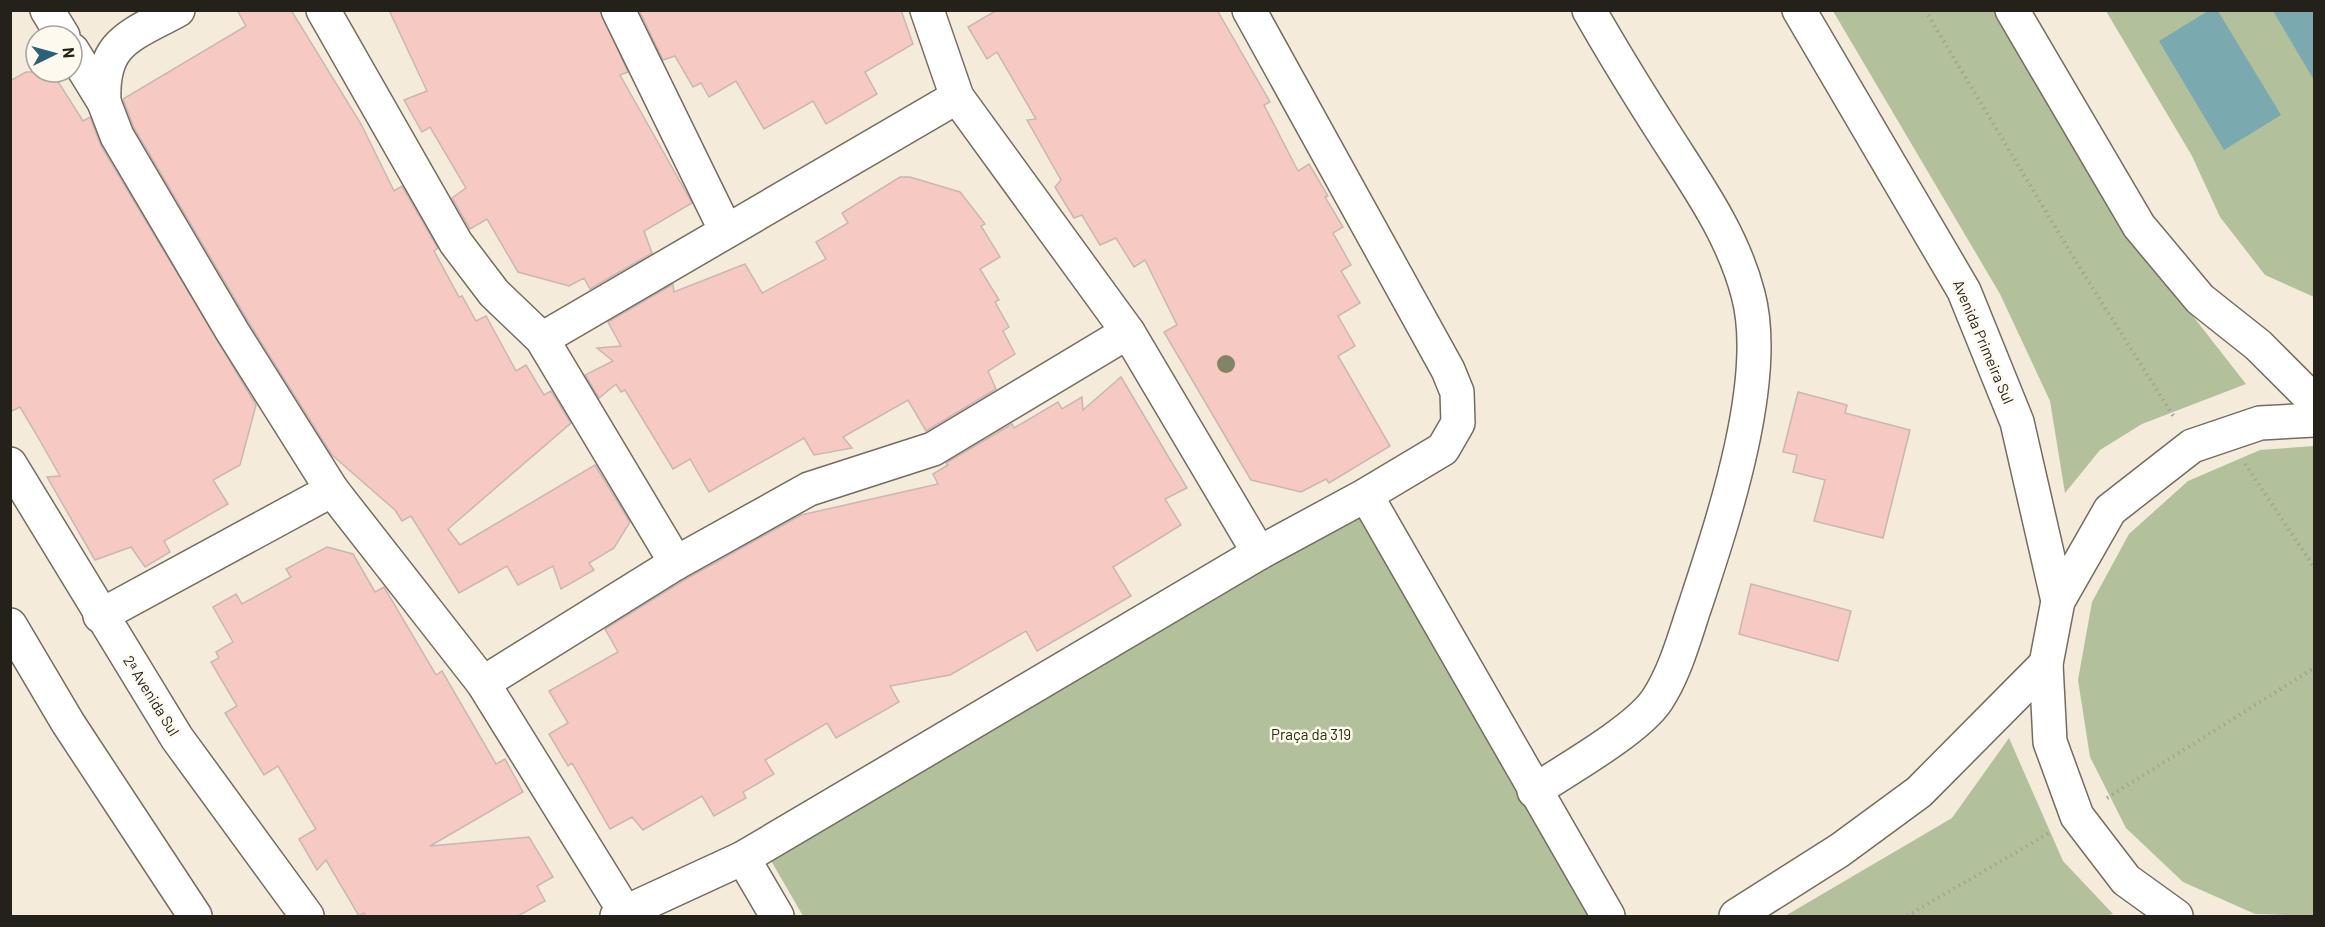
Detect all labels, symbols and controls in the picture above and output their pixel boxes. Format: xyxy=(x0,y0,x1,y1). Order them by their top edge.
north arrow xyxy=(24,24,84,84)
text: N xyxy=(60,47,79,59)
street label: Avenida Primeira Sul xyxy=(1950,277,2018,406)
street label: 2ᵃ Avenida Sul xyxy=(120,652,184,739)
park label: Praça da 319 xyxy=(1271,725,1351,743)

